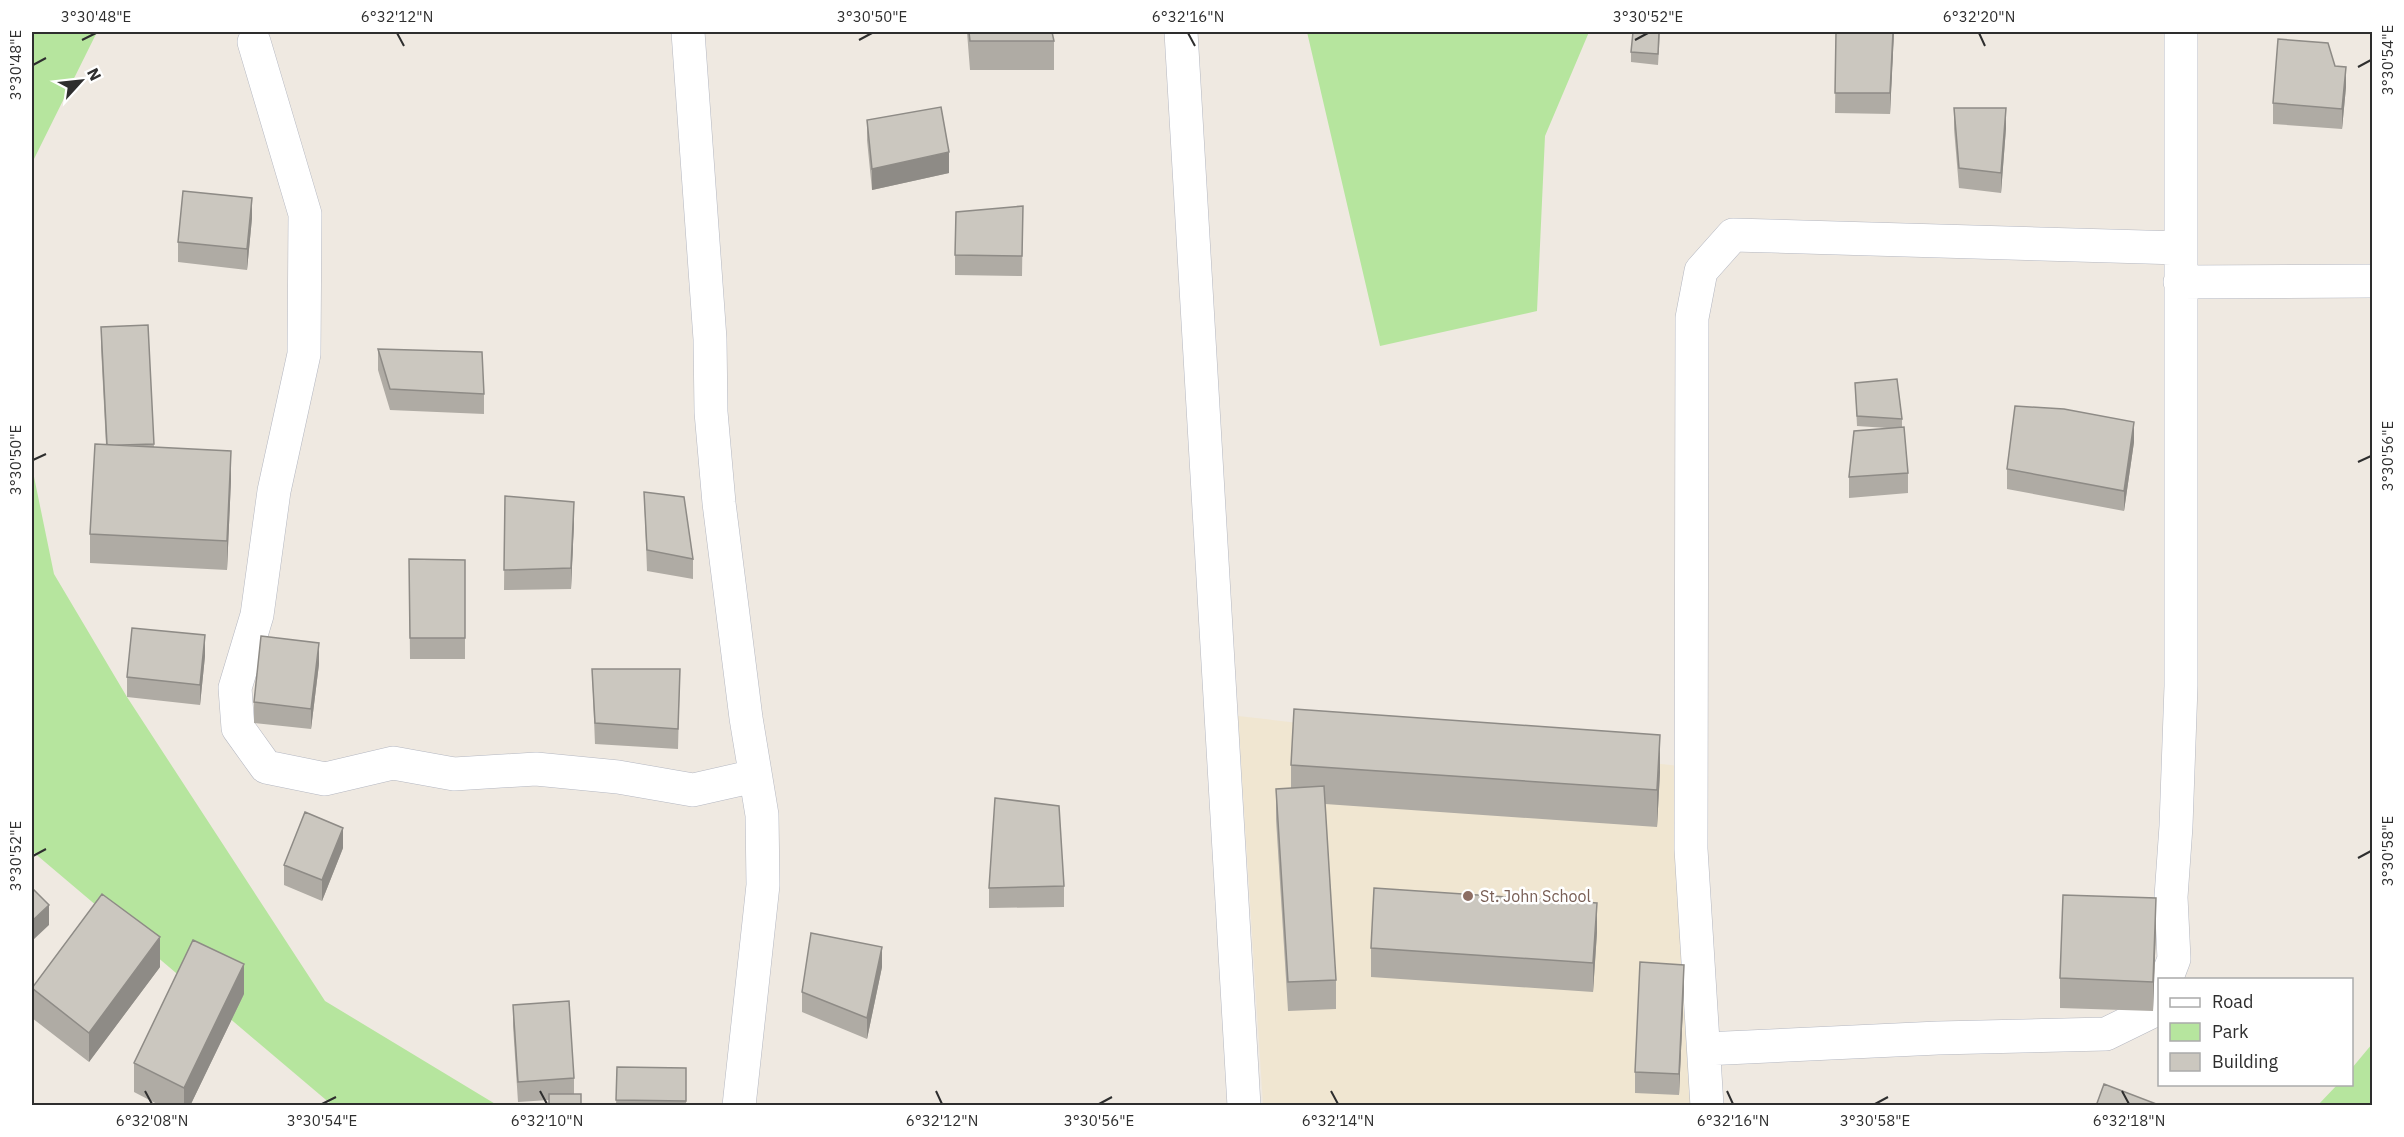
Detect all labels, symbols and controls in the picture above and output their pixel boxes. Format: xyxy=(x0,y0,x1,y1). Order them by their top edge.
text: 3°30'48"E xyxy=(61,7,131,26)
text: 6°32'12"N xyxy=(361,7,433,26)
text: 3°30'50"E xyxy=(837,7,907,26)
text: 6°32'16"N xyxy=(1152,7,1224,26)
text: 3°30'52"E xyxy=(1613,7,1683,26)
text: 6°32'20"N xyxy=(1943,7,2015,26)
text: 3°30'54"E xyxy=(2378,25,2397,95)
text: 3°30'48"E xyxy=(6,30,25,100)
north arrow xyxy=(51,51,111,111)
text: N xyxy=(83,64,106,84)
text: 3°30'56"E xyxy=(2378,421,2397,491)
text: 3°30'50"E xyxy=(6,425,25,495)
text: 3°30'58"E xyxy=(2378,816,2397,886)
text: 3°30'52"E xyxy=(6,821,25,891)
place label: St. John School xyxy=(1480,886,1591,906)
marker: St. John School xyxy=(1461,889,1475,903)
legend xyxy=(2158,978,2353,1086)
text: Road xyxy=(2212,990,2253,1013)
text: Park xyxy=(2212,1020,2249,1043)
text: Building xyxy=(2212,1050,2279,1073)
text: 6°32'08"N xyxy=(116,1111,188,1130)
text: 3°30'54"E xyxy=(287,1111,357,1130)
text: 6°32'10"N xyxy=(511,1111,583,1130)
text: 6°32'12"N xyxy=(906,1111,978,1130)
text: 3°30'56"E xyxy=(1064,1111,1134,1130)
text: 6°32'14"N xyxy=(1302,1111,1374,1130)
text: 6°32'16"N xyxy=(1697,1111,1769,1130)
text: 3°30'58"E xyxy=(1840,1111,1910,1130)
text: 6°32'18"N xyxy=(2093,1111,2165,1130)

